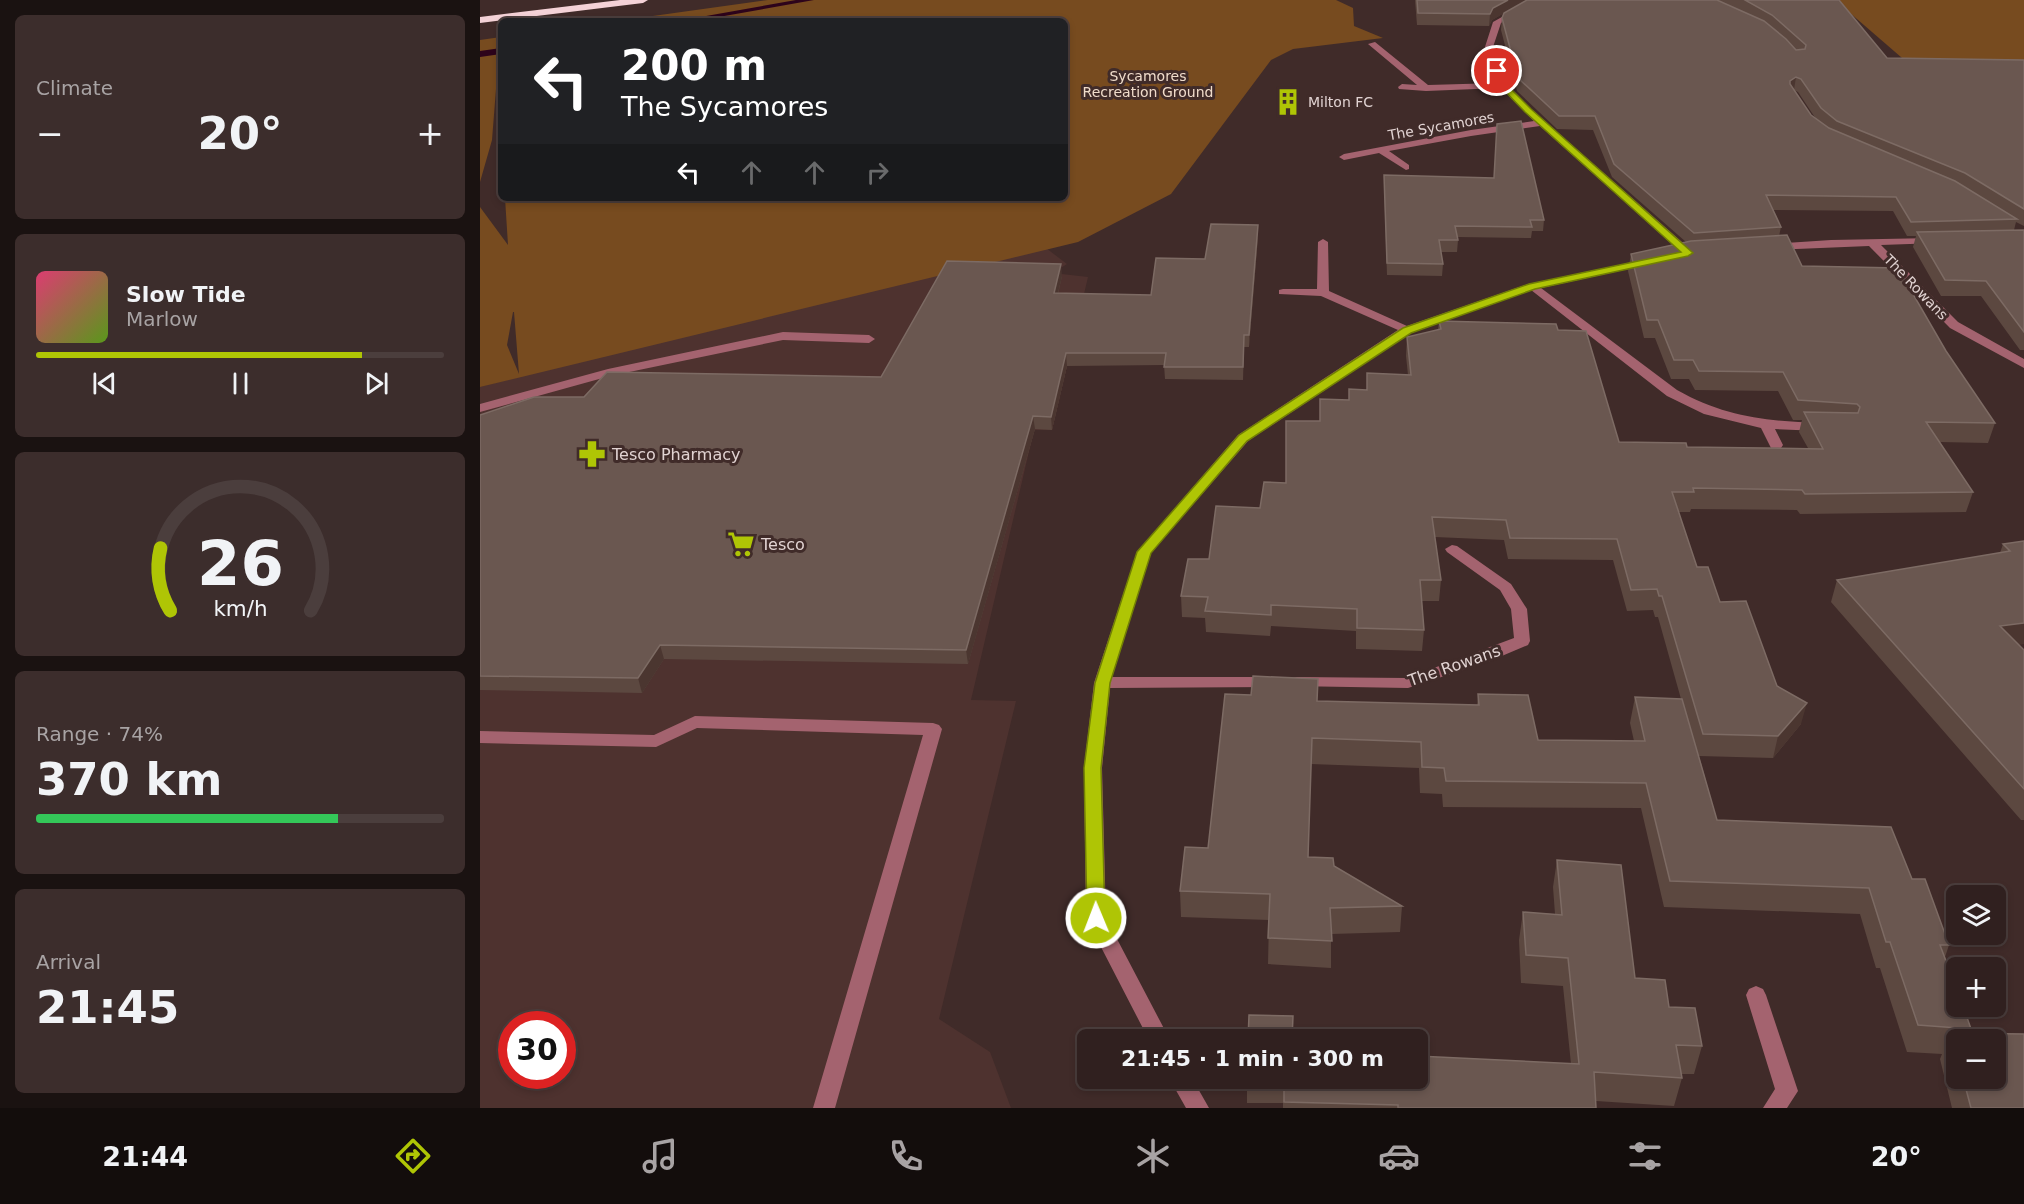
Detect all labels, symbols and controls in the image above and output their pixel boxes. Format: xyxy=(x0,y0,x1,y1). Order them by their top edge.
text: 200 m xyxy=(621,41,767,90)
icon: left xyxy=(522,42,600,120)
pin xyxy=(1471,45,1522,96)
icon: arrive xyxy=(1480,54,1513,87)
park label: Sycamores Recreation Ground xyxy=(1083,68,1213,100)
text: Climate xyxy=(36,76,113,100)
building icon: Milton FC xyxy=(1273,87,1303,117)
text: The Sycamores xyxy=(621,91,828,122)
place label: Milton FC xyxy=(1308,94,1373,110)
text: 20° xyxy=(197,107,283,160)
street label: The Sycamores xyxy=(1386,109,1495,143)
text: − xyxy=(36,114,64,153)
text: + xyxy=(416,114,444,153)
icon: left xyxy=(672,156,705,189)
icon: ahead xyxy=(735,156,768,189)
icon: ahead xyxy=(798,156,831,189)
icon: right xyxy=(861,156,894,189)
street label: The Rowans xyxy=(1880,250,1951,323)
text: Slow Tide xyxy=(126,282,246,307)
text: Marlow xyxy=(126,307,198,331)
icon: previous xyxy=(88,367,121,400)
icon: pause xyxy=(224,367,257,400)
icon: next xyxy=(360,367,393,400)
pharmacy icon: Tesco Pharmacy xyxy=(577,439,607,469)
place label: Tesco Pharmacy xyxy=(611,445,740,464)
text: 26 xyxy=(197,527,283,600)
supermarket icon: Tesco xyxy=(726,529,756,559)
place label: Tesco xyxy=(760,535,805,554)
text: km/h xyxy=(213,596,267,621)
street label: The Rowans xyxy=(1405,641,1503,690)
text: Range · 74% xyxy=(36,722,163,746)
text: 370 km xyxy=(36,753,222,806)
map controls xyxy=(1946,885,2006,1089)
button: layers xyxy=(1946,885,2006,945)
position arrow xyxy=(1064,886,1128,950)
text: Arrival xyxy=(36,950,101,974)
button: + xyxy=(1946,957,2006,1017)
text: 21:45 xyxy=(36,981,179,1034)
speed limit sign: 30 xyxy=(498,1011,576,1089)
button: − xyxy=(1946,1029,2006,1089)
text: 21:45 · 1 min · 300 m xyxy=(1121,1046,1384,1071)
icon: directions xyxy=(392,1135,434,1177)
icon: music xyxy=(639,1135,681,1177)
icon: phone xyxy=(885,1135,927,1177)
icon: climate xyxy=(1132,1135,1174,1177)
icon: car xyxy=(1378,1135,1420,1177)
icon: filters xyxy=(1624,1135,1666,1177)
text: 21:44 xyxy=(102,1141,188,1172)
text: 20° xyxy=(1871,1141,1922,1172)

